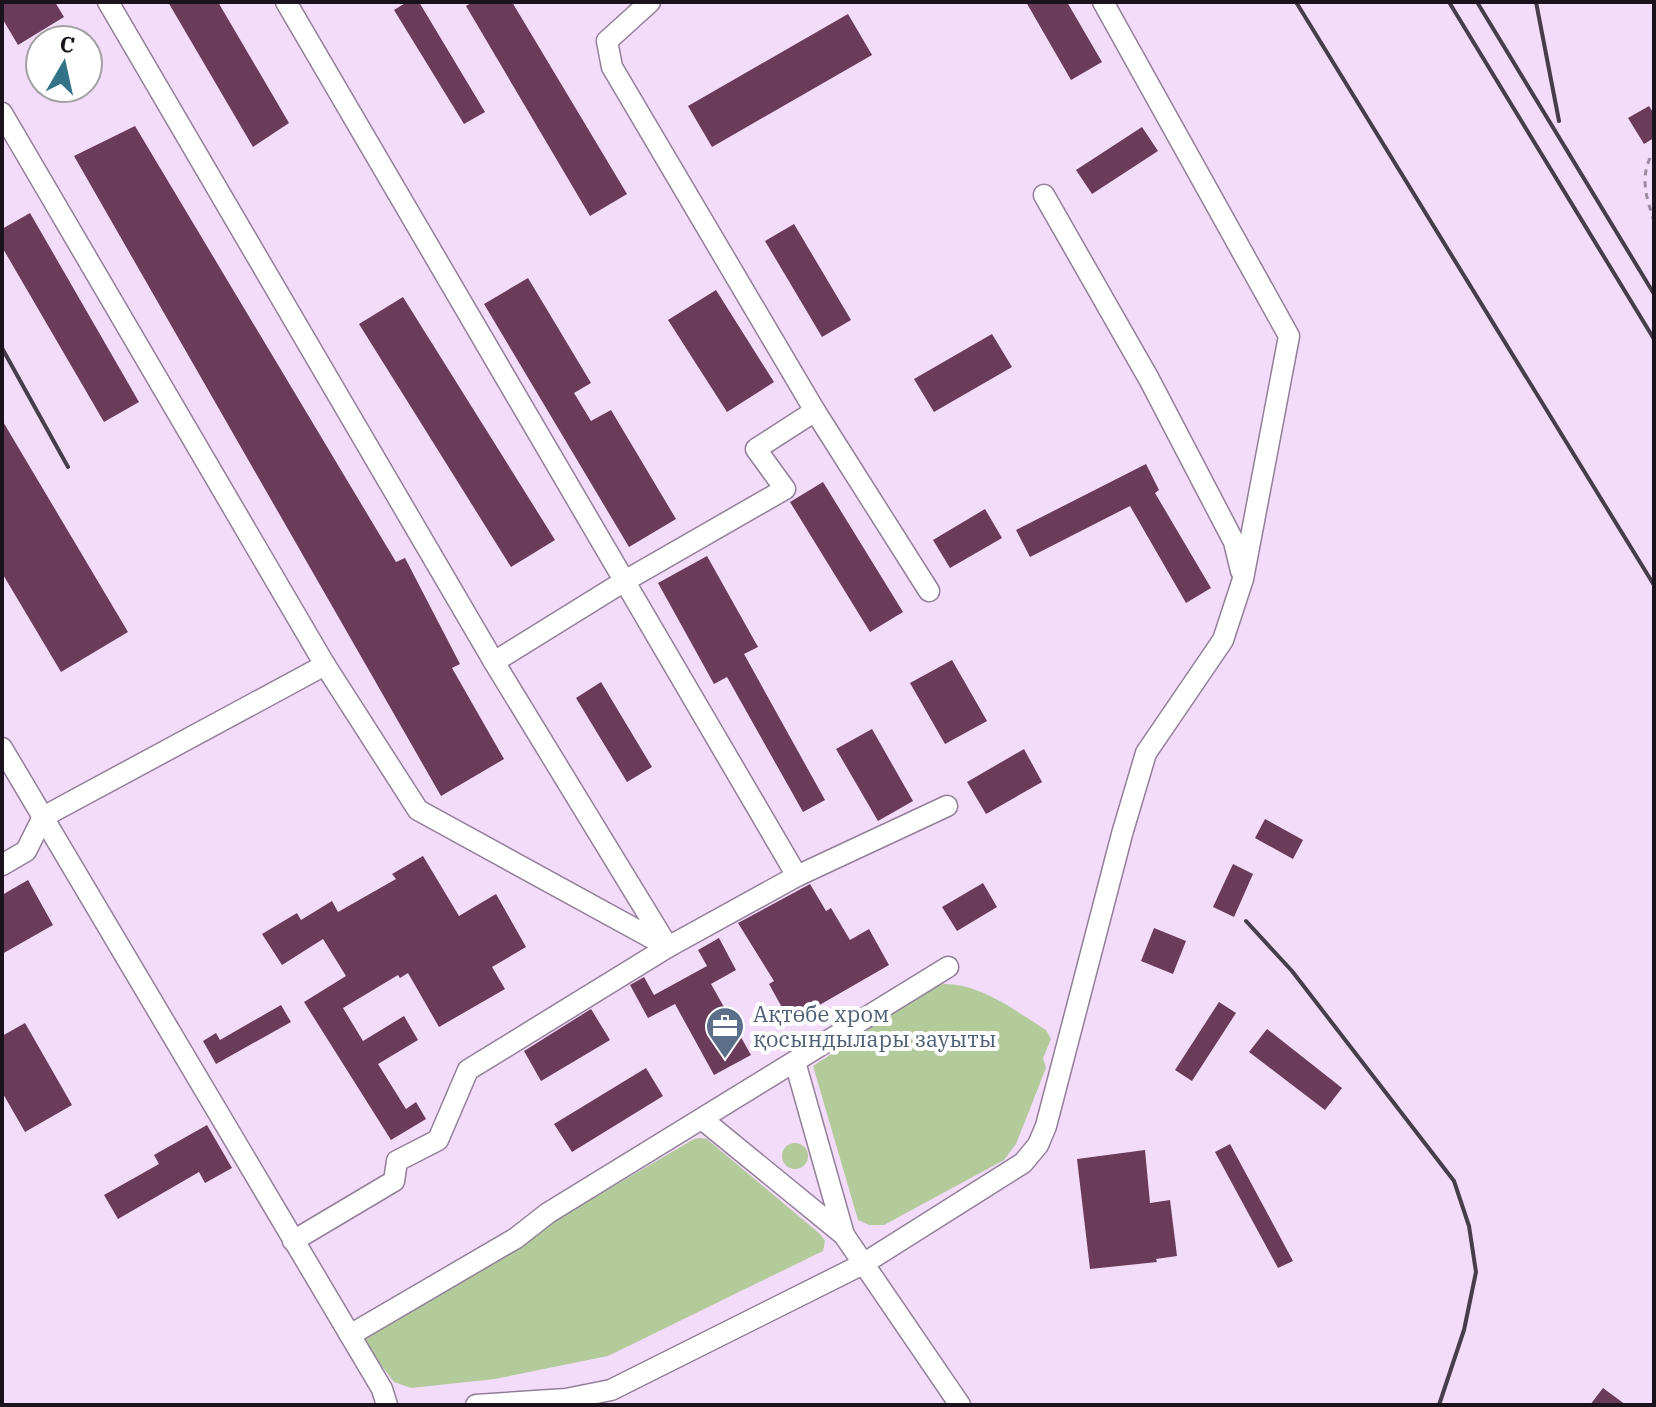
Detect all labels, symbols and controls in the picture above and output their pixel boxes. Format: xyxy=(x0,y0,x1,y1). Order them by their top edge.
north arrow xyxy=(24,24,104,104)
text: С xyxy=(58,28,77,59)
place label: Ақтөбе хром қосындылары зауыты xyxy=(753,999,996,1053)
office icon: Ақтөбе хром қосындылары зауыты xyxy=(704,1005,746,1060)

